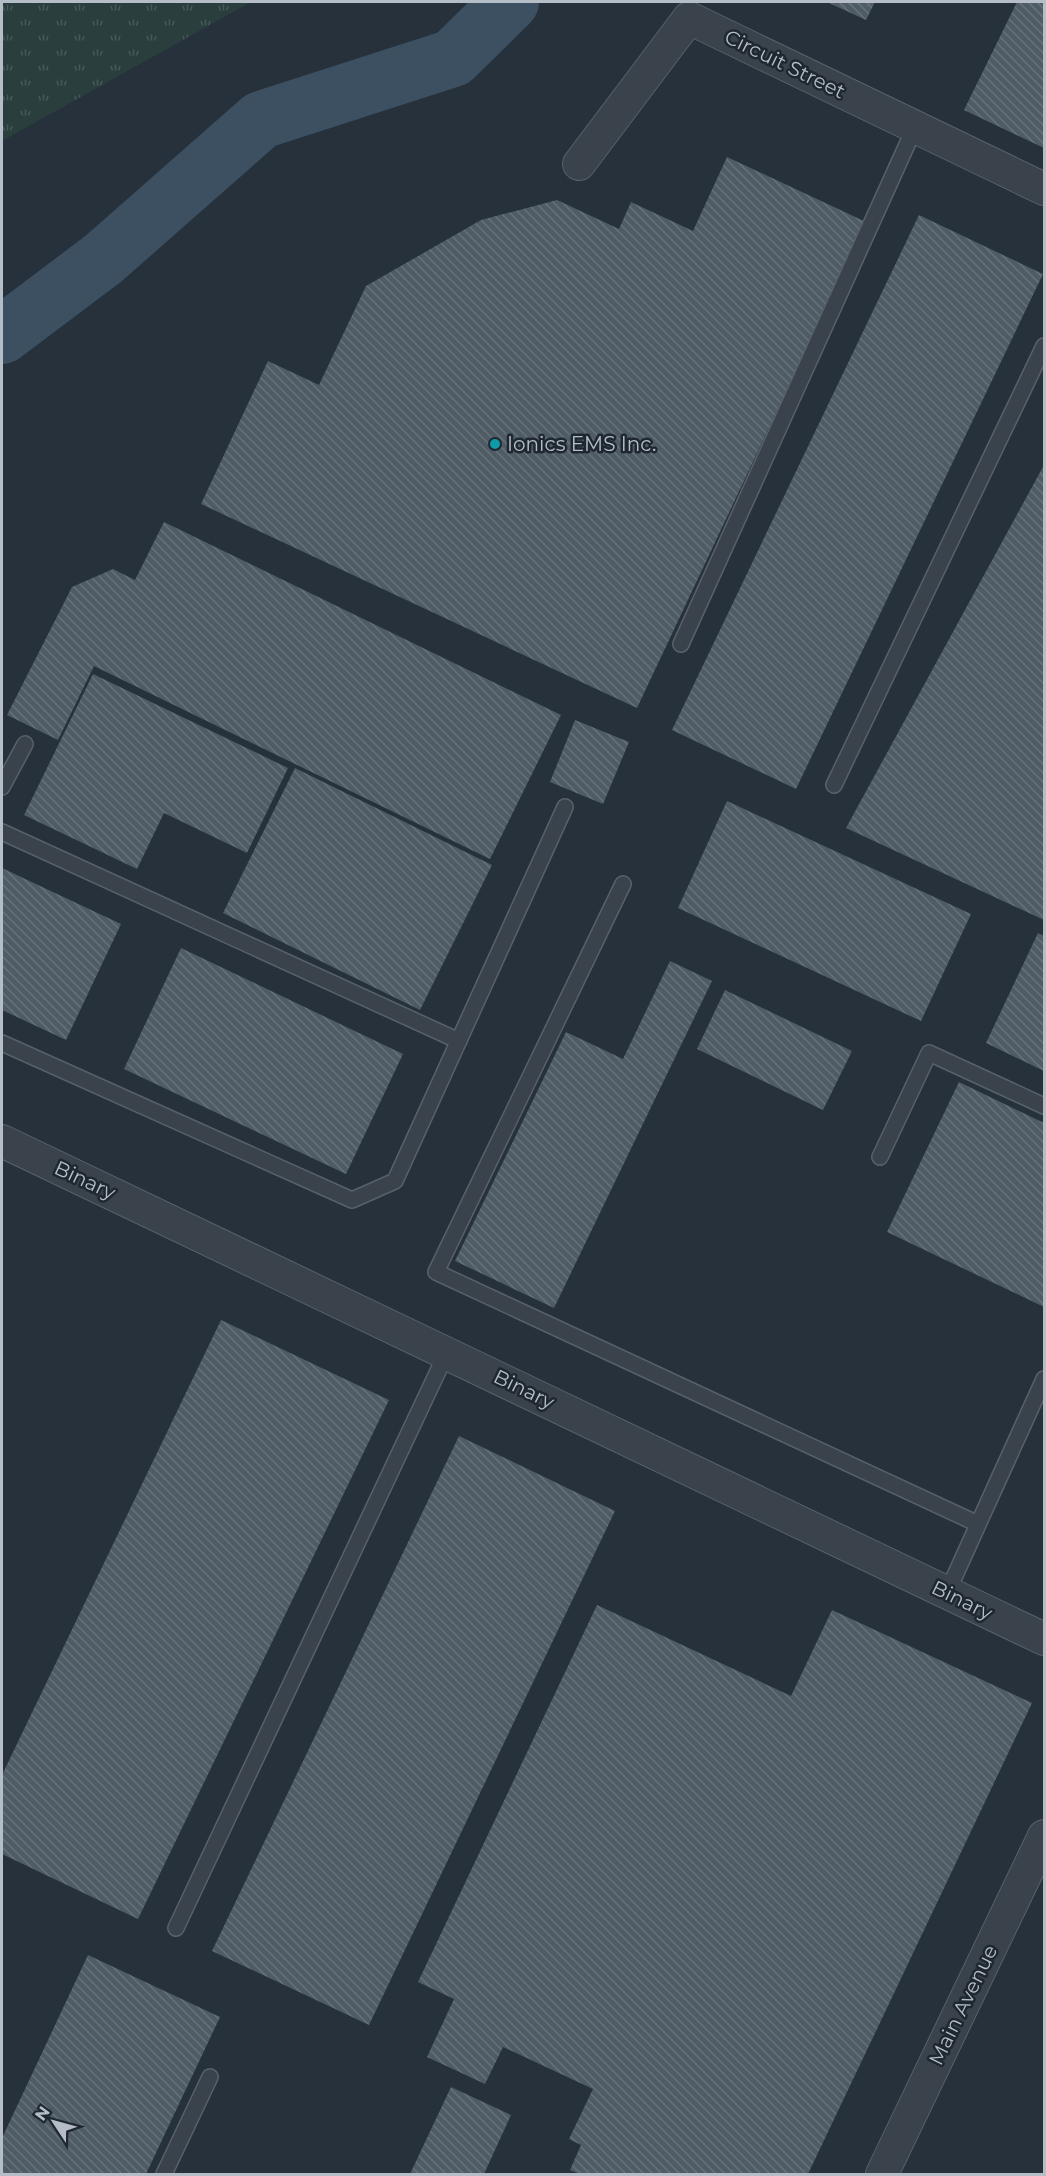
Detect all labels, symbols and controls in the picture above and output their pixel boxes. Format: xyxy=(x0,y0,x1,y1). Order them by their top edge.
street label: Circuit Street xyxy=(721,24,849,104)
place label: Ionics EMS Inc. xyxy=(507,432,656,456)
marker: Ionics EMS Inc. xyxy=(488,437,502,451)
street label: Binary xyxy=(51,1155,119,1205)
street label: Binary xyxy=(490,1364,558,1414)
street label: Binary xyxy=(928,1575,996,1625)
street label: Main Avenue xyxy=(924,1941,1002,2069)
north arrow xyxy=(24,2092,84,2152)
text: N xyxy=(31,2103,54,2124)

